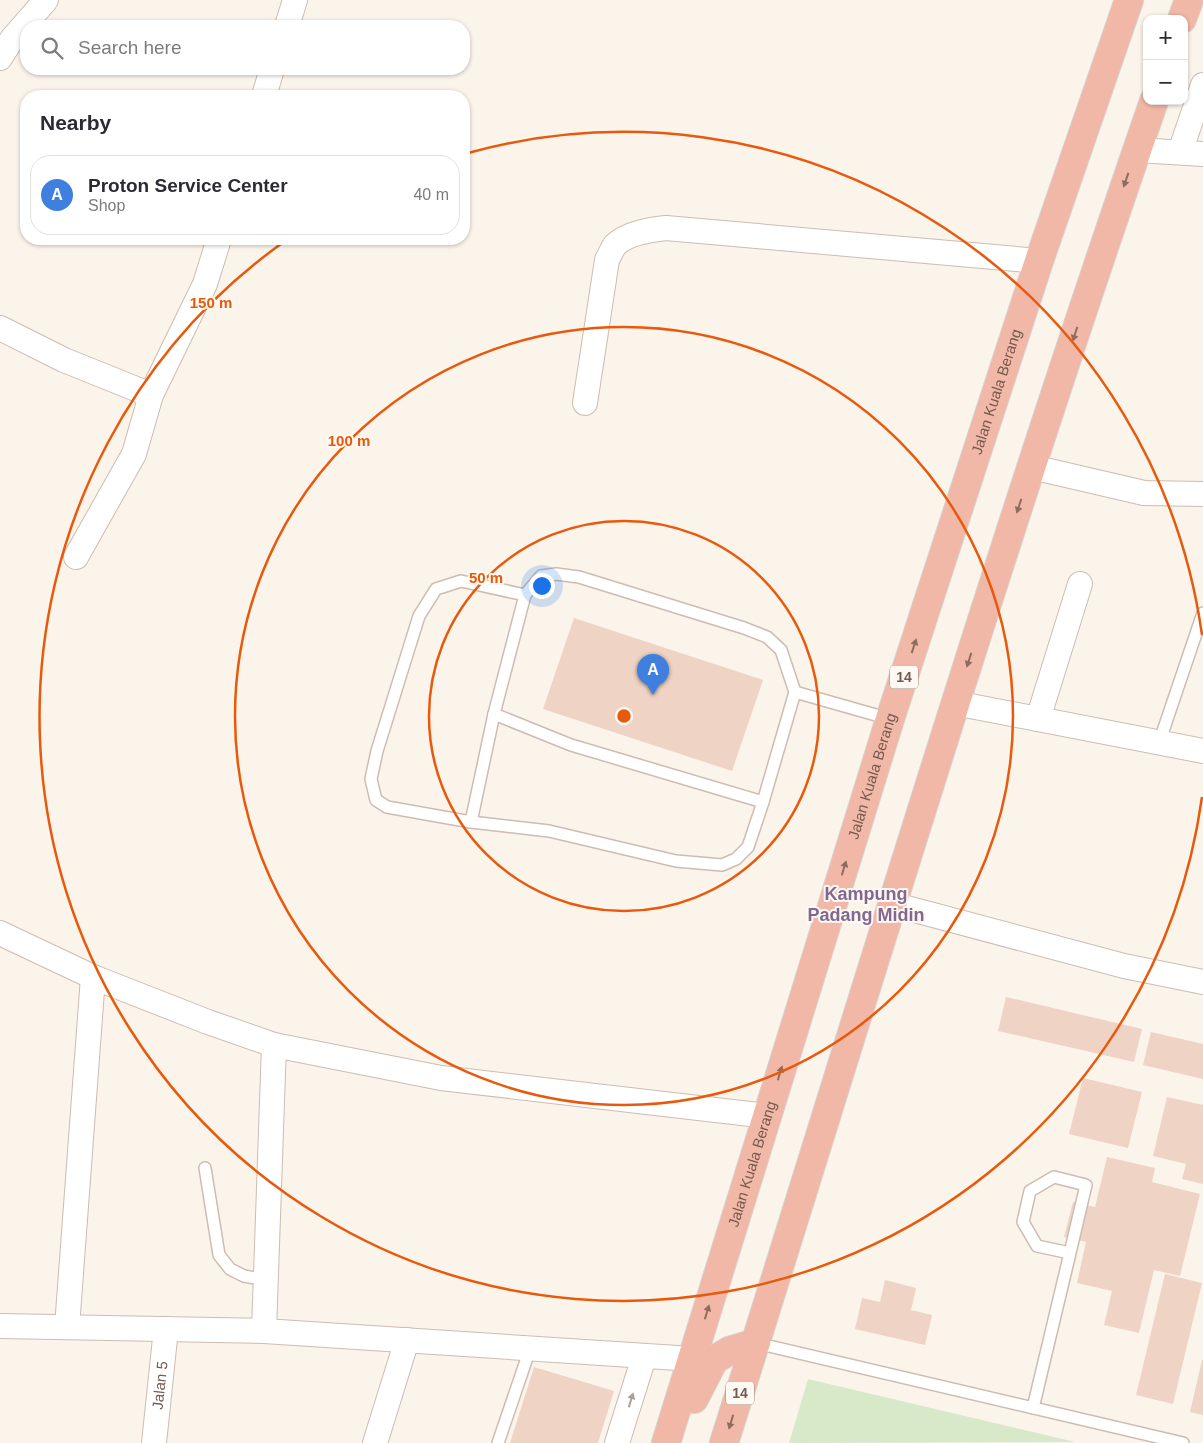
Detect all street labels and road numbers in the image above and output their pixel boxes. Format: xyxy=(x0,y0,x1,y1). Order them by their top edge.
street label: Jalan Kuala Berang xyxy=(968,327,1024,457)
road number: 14 xyxy=(890,666,918,689)
street label: Jalan Kuala Berang xyxy=(844,711,899,841)
street label: Jalan Kuala Berang xyxy=(724,1099,779,1229)
street label: Jalan 5 xyxy=(149,1360,171,1410)
road number: 14 xyxy=(726,1382,754,1405)

